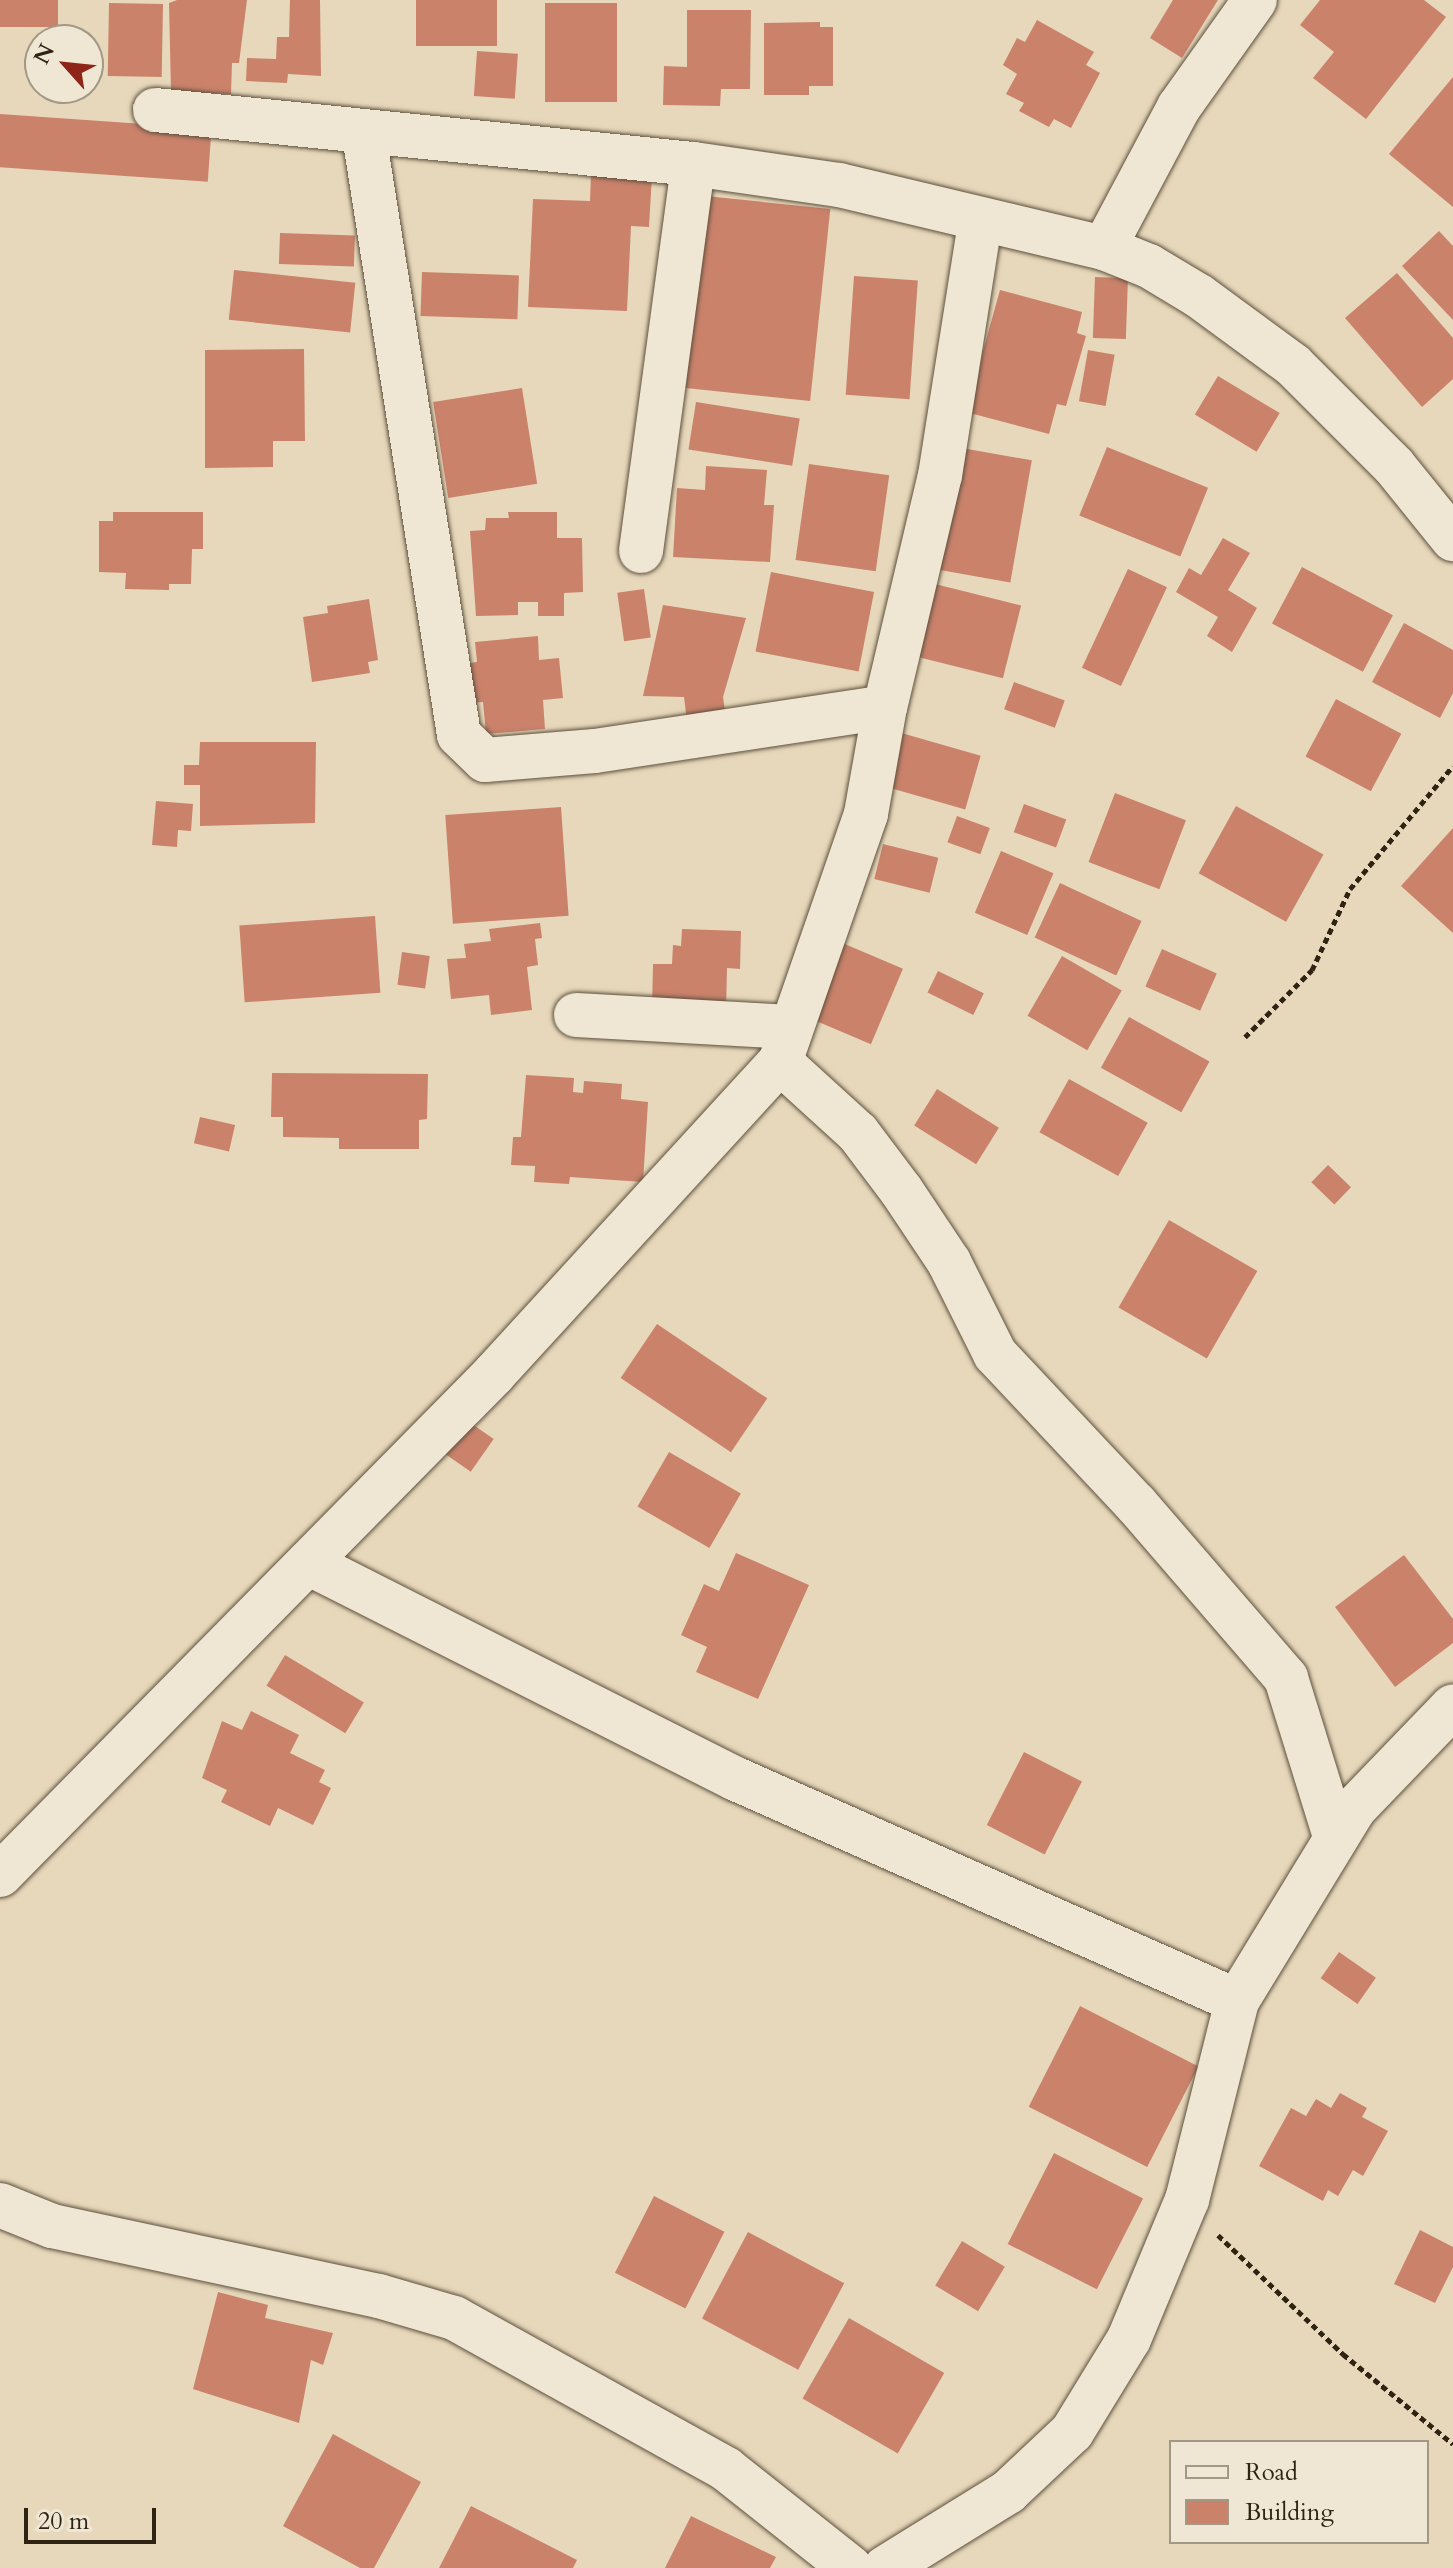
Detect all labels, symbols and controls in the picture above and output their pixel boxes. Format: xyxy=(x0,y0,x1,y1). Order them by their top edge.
north arrow xyxy=(24,24,104,104)
text: N xyxy=(27,39,62,69)
legend xyxy=(1169,2440,1429,2544)
text: Road xyxy=(1245,2456,1298,2489)
scale bar xyxy=(28,2492,160,2542)
text: Building xyxy=(1245,2496,1334,2529)
text: 20 m xyxy=(38,2505,89,2538)

